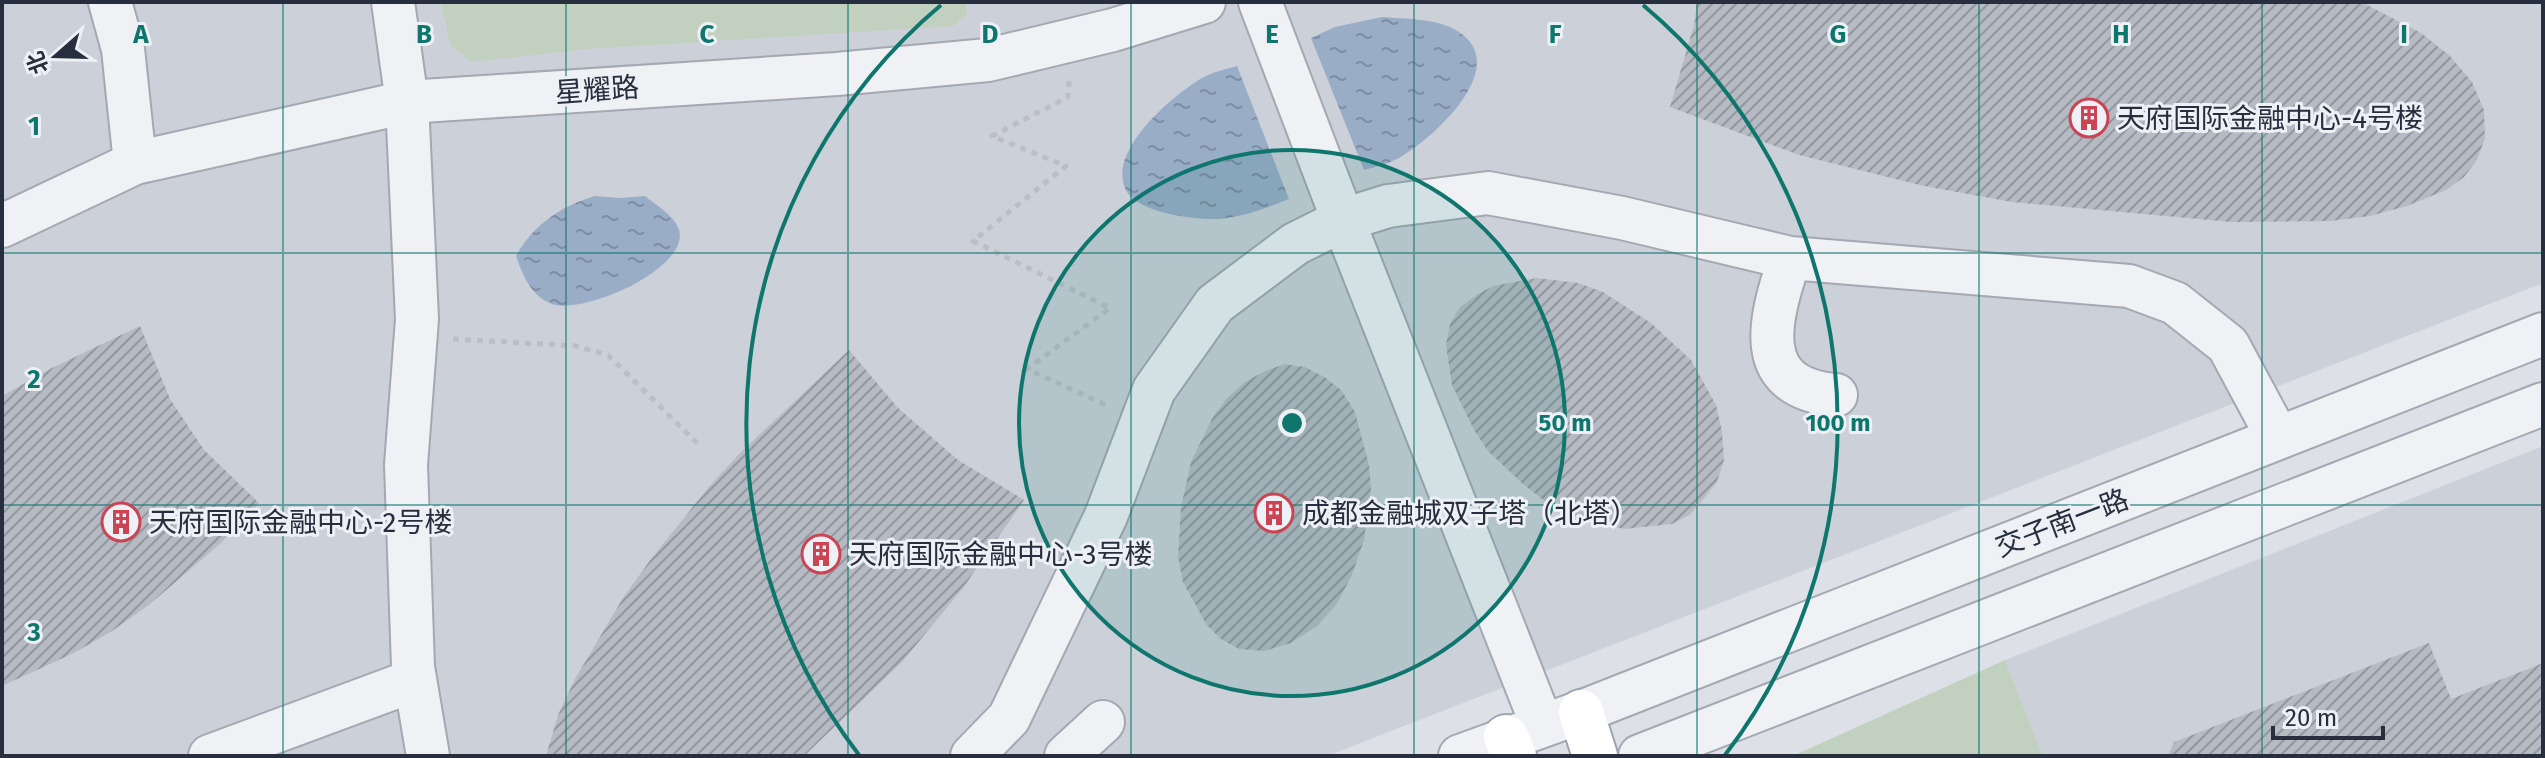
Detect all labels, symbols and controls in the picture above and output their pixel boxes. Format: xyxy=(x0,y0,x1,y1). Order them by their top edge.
north arrow xyxy=(16,16,96,96)
text: A xyxy=(132,19,149,50)
text: B xyxy=(416,19,432,50)
text: C xyxy=(700,19,715,50)
text: D xyxy=(982,19,999,50)
text: E xyxy=(1265,19,1279,50)
text: F xyxy=(1549,19,1562,50)
text: G xyxy=(1830,19,1846,50)
text: H xyxy=(2112,19,2130,50)
text: I xyxy=(2400,19,2408,50)
text: 北 xyxy=(21,48,54,78)
street label: 星耀路 xyxy=(554,71,640,109)
building icon: 天府国际金融中心-4号楼 xyxy=(2068,97,2110,139)
place label: 天府国际金融中心-4号楼 xyxy=(2117,102,2423,135)
text: 1 xyxy=(28,111,40,142)
text: 2 xyxy=(27,364,41,395)
centre of rings xyxy=(1278,409,1306,437)
text: 50 m xyxy=(1539,409,1591,437)
text: 100 m xyxy=(1805,409,1871,437)
street label: 交子南一路 xyxy=(1991,483,2133,563)
building icon: 成都金融城双子塔（北塔） xyxy=(1253,492,1295,534)
place label: 成都金融城双子塔（北塔） xyxy=(1302,497,1638,530)
building icon: 天府国际金融中心-2号楼 xyxy=(100,501,142,543)
place label: 天府国际金融中心-2号楼 xyxy=(149,506,452,539)
building icon: 天府国际金融中心-3号楼 xyxy=(800,533,842,575)
place label: 天府国际金融中心-3号楼 xyxy=(849,538,1153,571)
text: 3 xyxy=(26,617,41,648)
scale bar xyxy=(2273,690,2383,740)
text: 20 m xyxy=(2285,704,2337,732)

